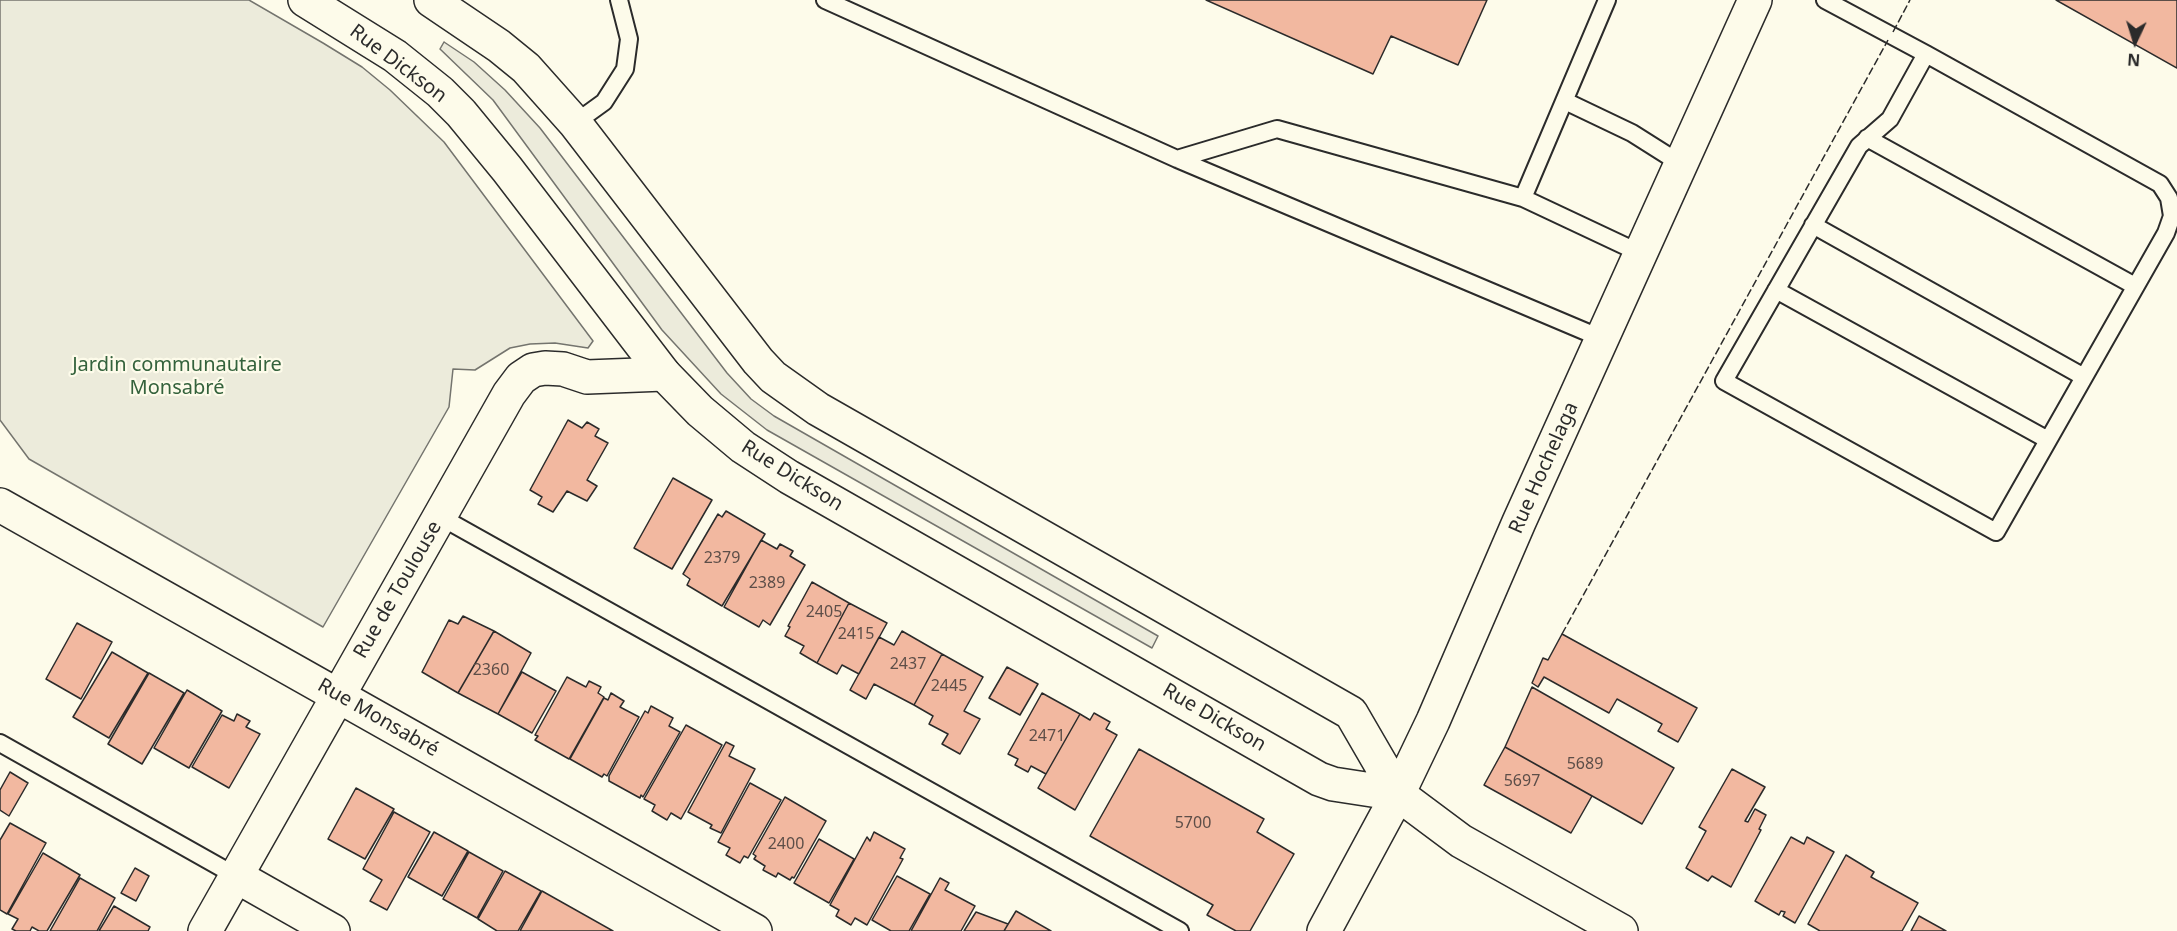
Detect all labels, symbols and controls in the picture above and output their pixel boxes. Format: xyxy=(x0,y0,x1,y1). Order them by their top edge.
north arrow xyxy=(2105,12,2165,72)
street label: Rue Dickson xyxy=(345,20,451,108)
text: N xyxy=(2126,49,2141,71)
park label: Jardin communautaire Monsabré xyxy=(72,353,282,400)
street label: Rue Hochelaga xyxy=(1504,399,1584,537)
street label: Rue Dickson xyxy=(737,435,847,517)
street label: Rue de Toulouse xyxy=(349,517,447,663)
house number: 2379 xyxy=(704,548,740,568)
house number: 2389 xyxy=(749,573,785,593)
house number: 2405 xyxy=(806,602,842,622)
house number: 2415 xyxy=(838,624,874,644)
house number: 2437 xyxy=(890,654,926,674)
house number: 2360 xyxy=(473,660,509,680)
street label: Rue Monsabré xyxy=(313,674,443,762)
house number: 2445 xyxy=(931,676,967,696)
street label: Rue Dickson xyxy=(1158,679,1270,757)
house number: 2471 xyxy=(1029,726,1065,746)
house number: 5689 xyxy=(1567,754,1603,774)
house number: 5697 xyxy=(1504,771,1540,791)
house number: 5700 xyxy=(1175,813,1211,833)
house number: 2400 xyxy=(768,834,804,854)

